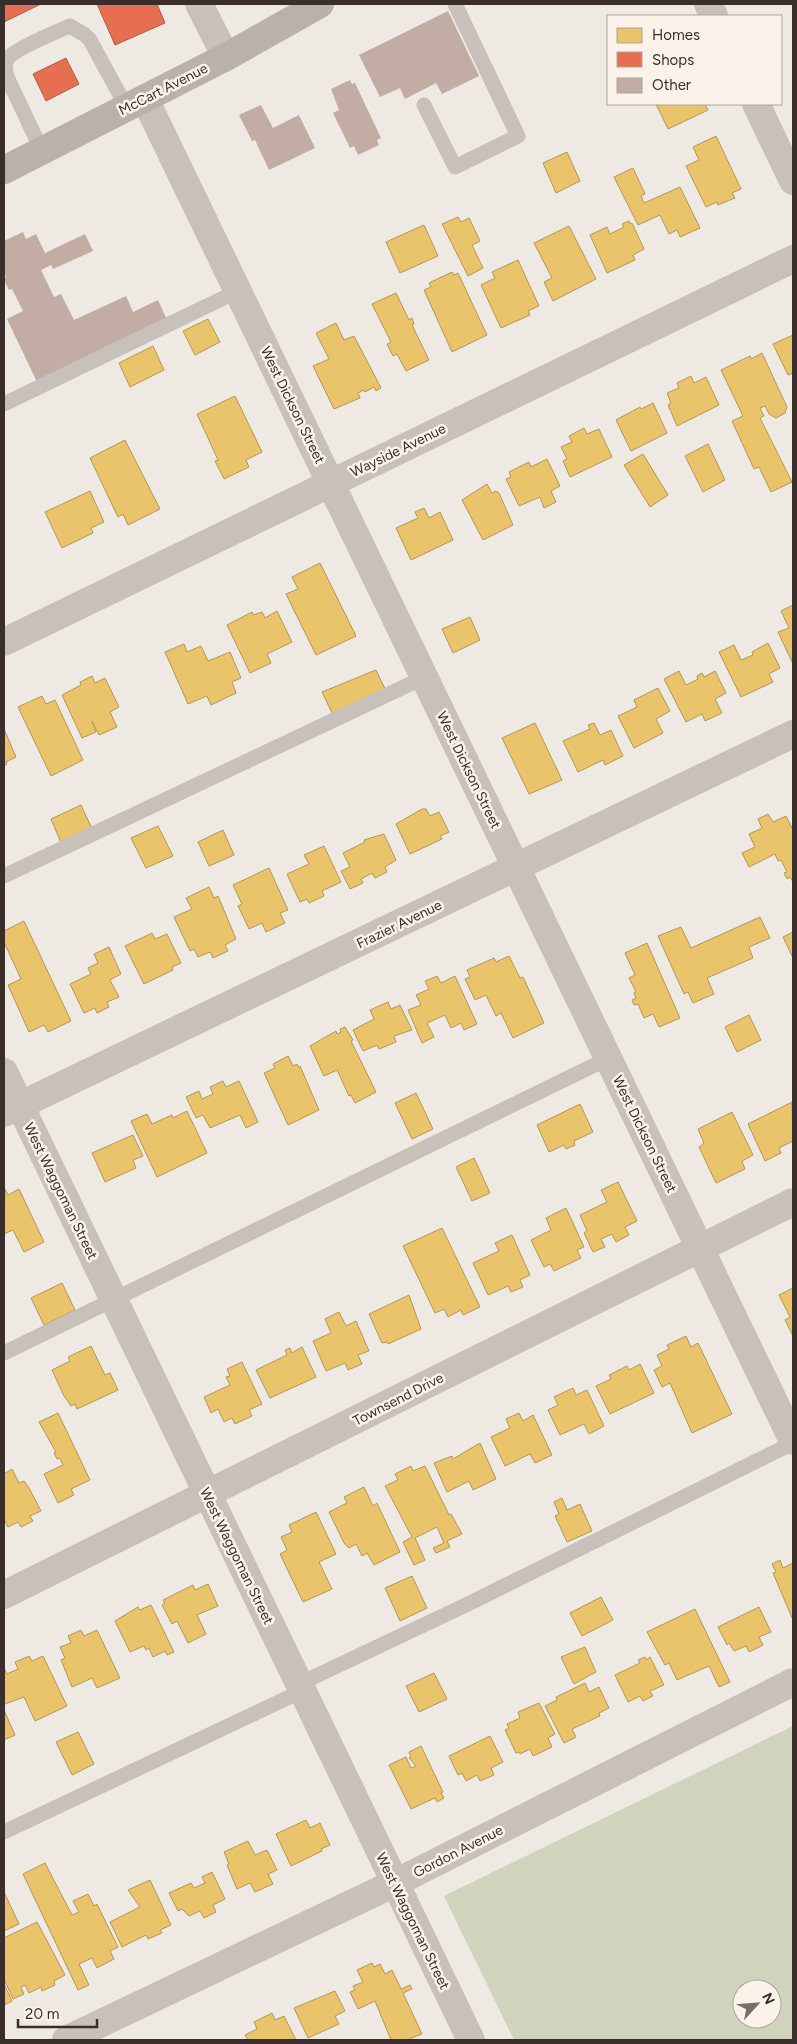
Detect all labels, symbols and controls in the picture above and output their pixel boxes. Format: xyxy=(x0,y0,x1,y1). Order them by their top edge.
legend xyxy=(607,15,782,105)
text: Homes xyxy=(652,26,700,44)
text: Shops xyxy=(652,51,694,69)
street label: McCart Avenue xyxy=(116,60,211,119)
text: Other xyxy=(652,76,691,94)
street label: West Dickson Street xyxy=(257,344,328,467)
street label: Wayside Avenue xyxy=(348,420,449,481)
street label: West Dickson Street xyxy=(433,709,504,832)
street label: Frazier Avenue xyxy=(354,896,445,952)
street label: West Dickson Street xyxy=(609,1073,680,1196)
street label: West Waggoman Street xyxy=(20,1120,101,1262)
street label: Townsend Drive xyxy=(350,1369,447,1430)
street label: West Waggoman Street xyxy=(196,1485,277,1627)
street label: Gordon Avenue xyxy=(411,1821,506,1881)
street label: West Waggoman Street xyxy=(372,1850,453,1992)
north arrow xyxy=(732,1979,782,2029)
text: N xyxy=(758,1990,778,2007)
scale bar xyxy=(18,1996,96,2028)
text: 20 m xyxy=(25,2005,59,2023)

